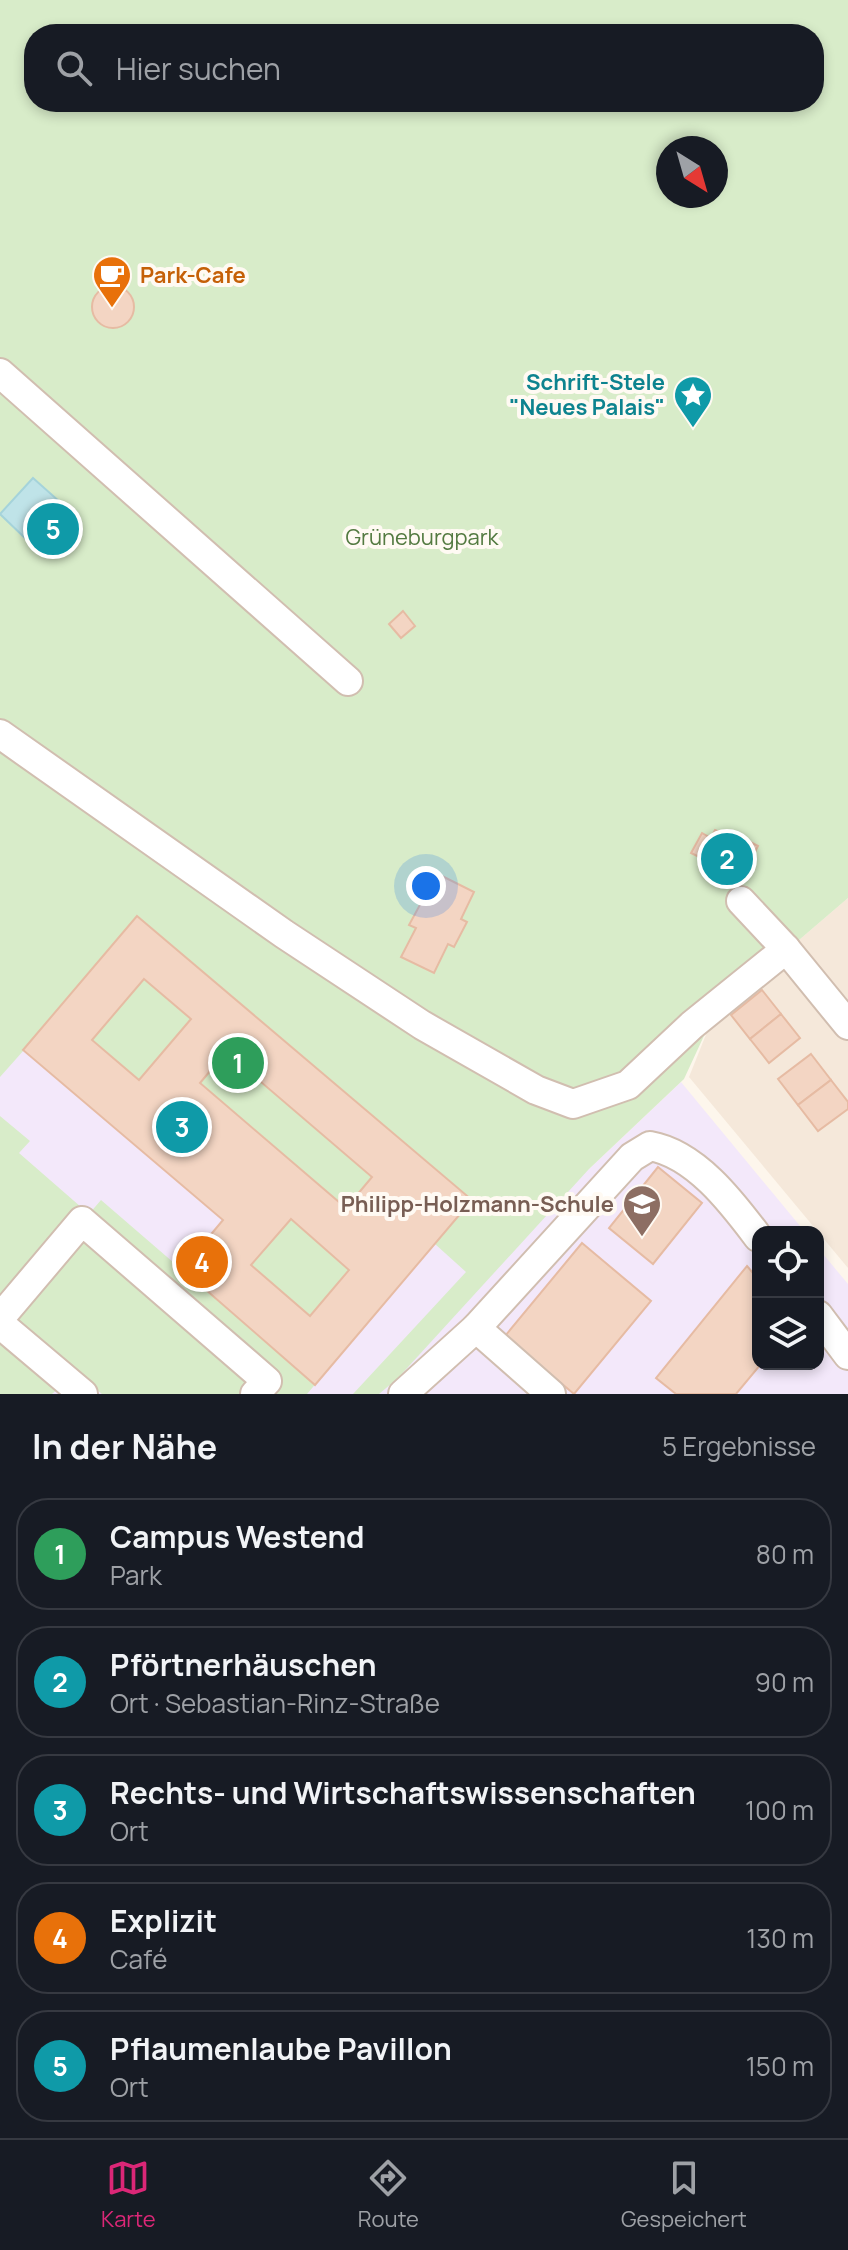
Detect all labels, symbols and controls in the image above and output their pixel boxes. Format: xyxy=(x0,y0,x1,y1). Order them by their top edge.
search box xyxy=(24,24,824,112)
icon: search xyxy=(52,46,96,90)
text: Hier suchen xyxy=(116,48,281,89)
north arrow xyxy=(656,136,728,208)
cafe icon: Park-Cafe xyxy=(91,254,133,309)
place label: Park-Cafe xyxy=(140,260,246,290)
place label: Schrift-Stele "Neues Palais" xyxy=(509,367,665,422)
place icon: Schrift-Stele "Neues Palais" xyxy=(672,374,714,429)
pin: 5 xyxy=(27,499,79,559)
park label: Grüneburgpark xyxy=(345,522,500,552)
pin: 2 xyxy=(701,829,753,889)
your location xyxy=(406,866,446,906)
pin: 1 xyxy=(212,1033,264,1093)
pin: 3 xyxy=(156,1097,208,1157)
school or university icon: Philipp-Holzmann-Schule xyxy=(621,1183,663,1238)
place label: Philipp-Holzmann-Schule xyxy=(341,1189,614,1219)
map controls xyxy=(752,1226,824,1370)
button: locate xyxy=(752,1226,824,1298)
pin: 4 xyxy=(176,1232,228,1292)
button: layers xyxy=(752,1298,824,1370)
text: In der Nähe xyxy=(32,1423,217,1469)
text: 5 Ergebnisse xyxy=(662,1428,816,1464)
text: Campus Westend xyxy=(110,1516,364,1557)
text: 1 xyxy=(54,1536,66,1572)
text: 80 m xyxy=(756,1536,814,1572)
text: Park xyxy=(110,1557,162,1593)
text: Pförtnerhäuschen xyxy=(110,1644,377,1685)
text: 2 xyxy=(52,1664,68,1700)
text: 90 m xyxy=(755,1664,814,1700)
text: Ort · Sebastian-Rinz-Straße xyxy=(110,1685,440,1721)
text: Rechts- und Wirtschaftswissenschaften xyxy=(110,1772,696,1813)
text: 3 xyxy=(52,1792,68,1828)
text: 100 m xyxy=(745,1792,814,1828)
text: Ort xyxy=(110,1813,149,1849)
text: Explizit xyxy=(110,1900,217,1941)
text: 4 xyxy=(52,1920,68,1956)
text: 130 m xyxy=(746,1920,814,1956)
text: Café xyxy=(110,1941,167,1977)
text: Pflaumenlaube Pavillon xyxy=(110,2028,452,2069)
text: 5 xyxy=(52,2048,68,2084)
text: 150 m xyxy=(746,2048,814,2084)
text: Ort xyxy=(110,2069,149,2105)
tab: Karte xyxy=(101,2156,156,2234)
tab: Route xyxy=(358,2156,419,2234)
tab: Gespeichert xyxy=(621,2156,747,2234)

